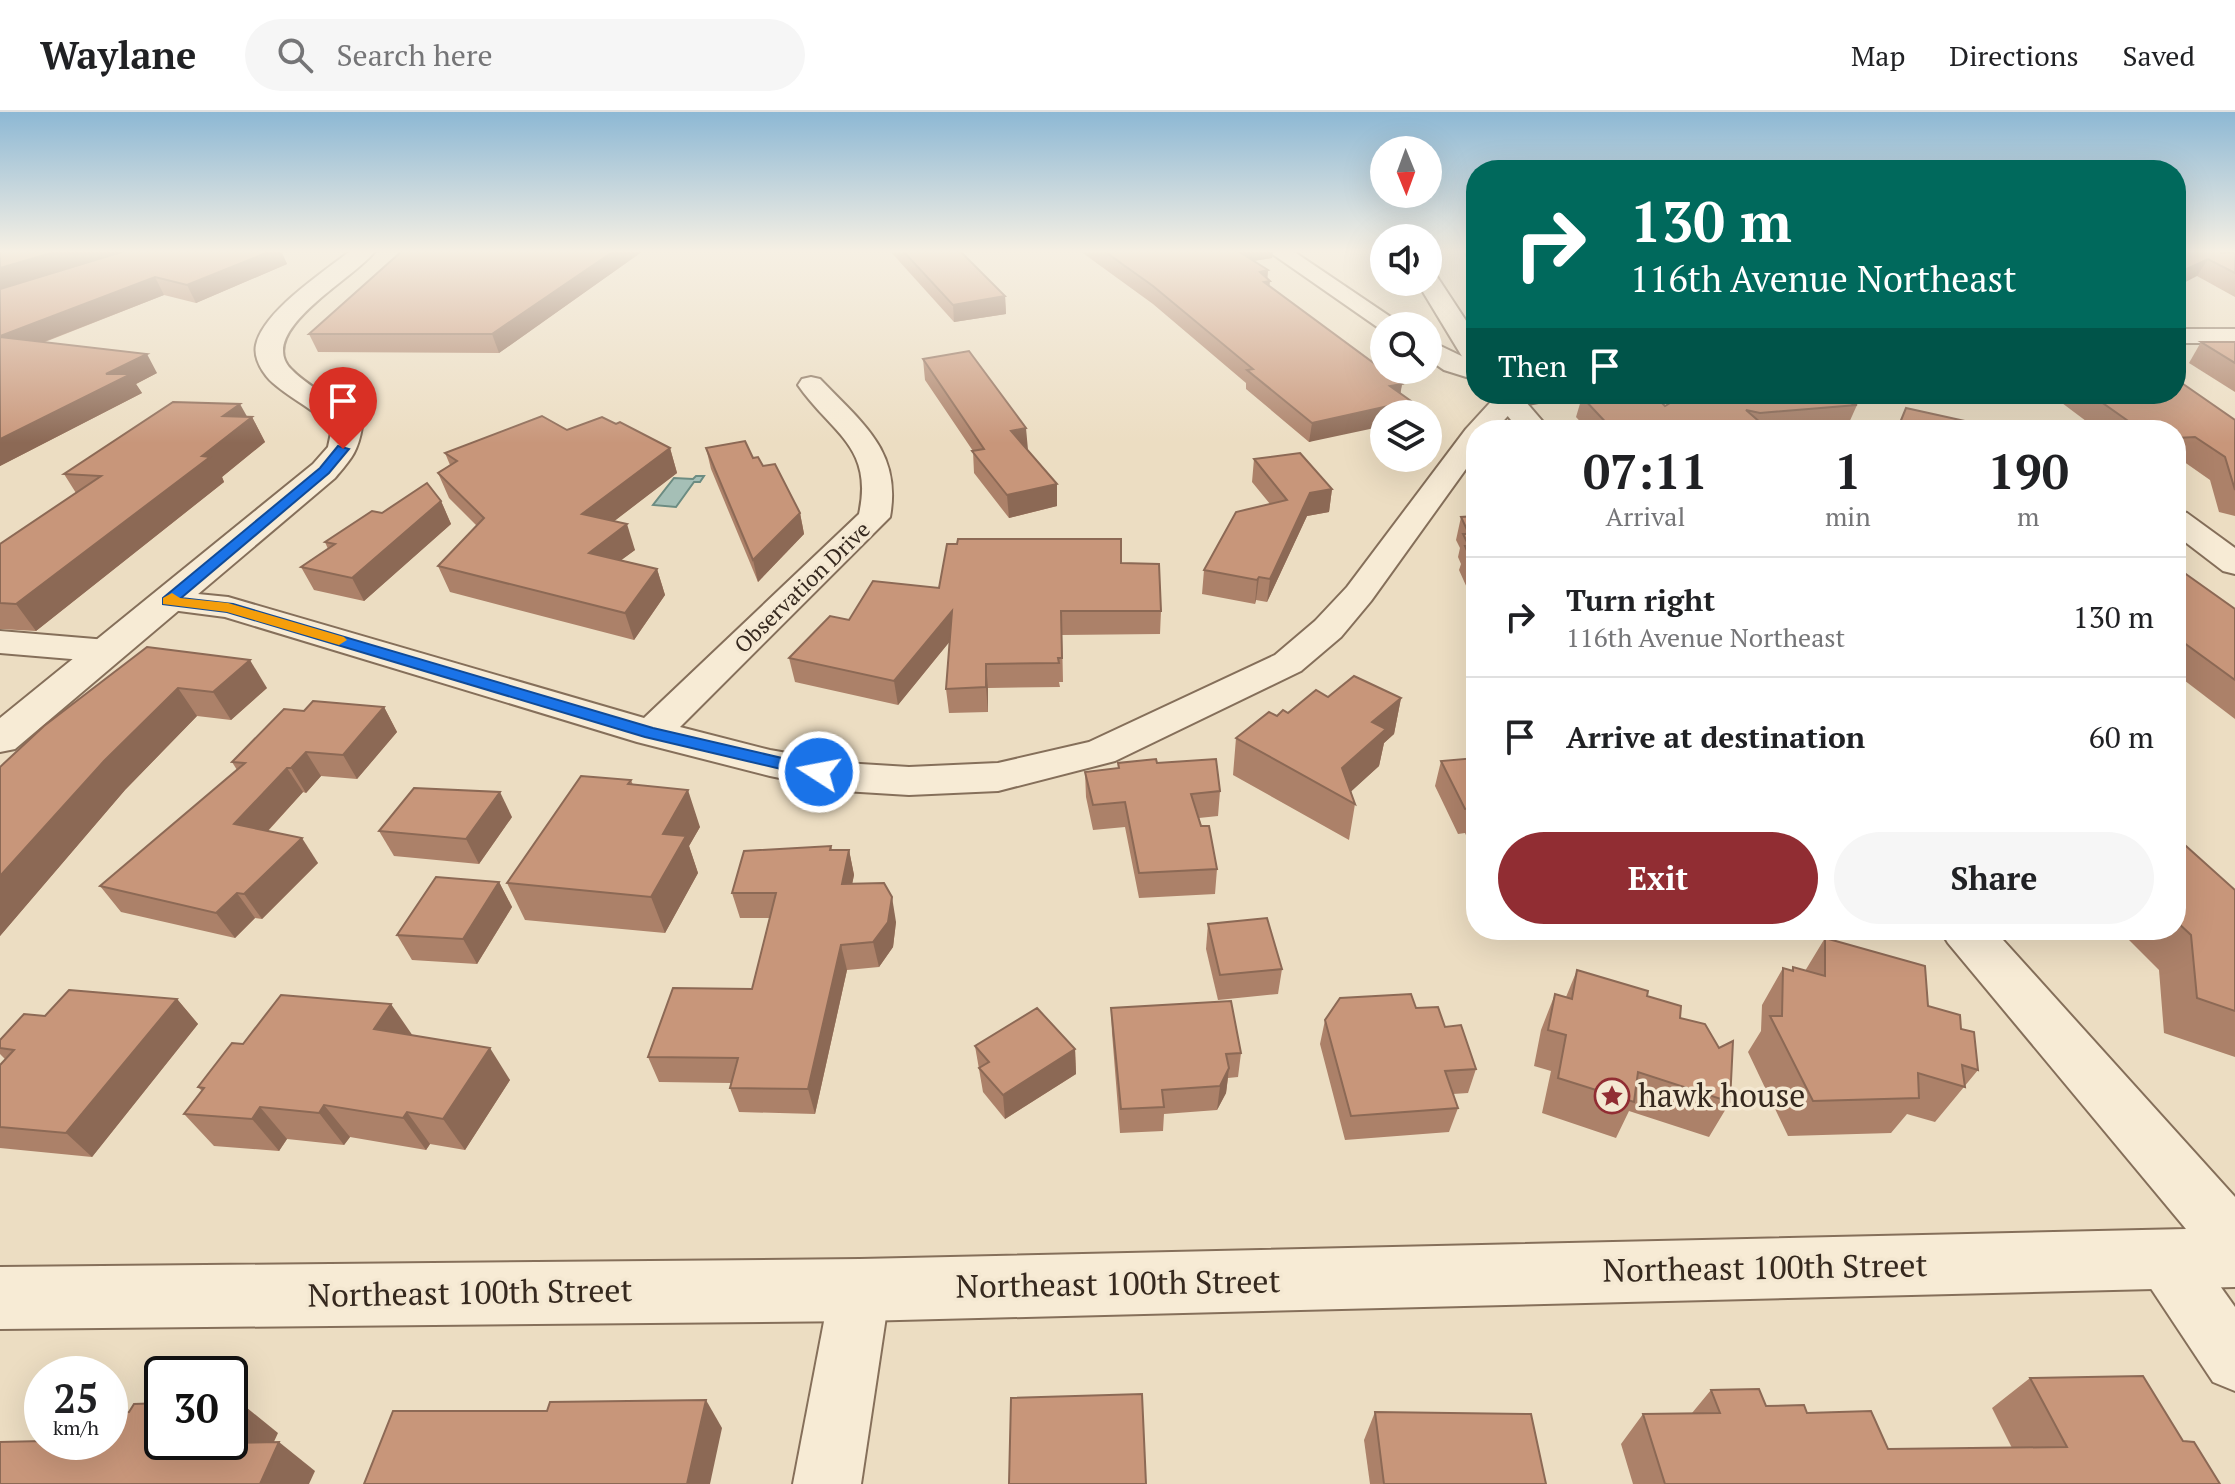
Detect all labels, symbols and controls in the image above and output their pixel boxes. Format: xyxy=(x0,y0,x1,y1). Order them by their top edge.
search box xyxy=(245,19,805,91)
text: Waylane xyxy=(40,30,197,80)
icon: search xyxy=(273,33,317,77)
text: Search here xyxy=(337,35,493,75)
text: Map xyxy=(1851,37,1905,74)
text: Directions xyxy=(1949,37,2079,74)
text: Saved xyxy=(2123,37,2195,74)
north arrow xyxy=(1370,136,1442,208)
map controls xyxy=(1370,136,1442,472)
text: 130 m xyxy=(1630,184,1792,258)
icon: right xyxy=(1498,192,1602,296)
button: sound xyxy=(1370,224,1442,296)
text: 116th Avenue Northeast xyxy=(1630,255,2017,302)
button: search xyxy=(1370,312,1442,384)
icon: arrive xyxy=(1583,344,1627,388)
text: Then xyxy=(1498,346,1567,386)
pin xyxy=(309,367,377,449)
icon: arrive xyxy=(321,379,365,423)
button: layers xyxy=(1370,400,1442,472)
text: 07:11 xyxy=(1583,439,1708,503)
text: 1 xyxy=(1834,439,1861,503)
text: 190 xyxy=(1988,439,2069,503)
text: Arrival xyxy=(1606,499,1685,533)
text: min xyxy=(1825,499,1871,533)
text: m xyxy=(2017,499,2040,533)
street label: Observation Drive xyxy=(728,514,876,659)
text: Turn right xyxy=(1566,580,1715,620)
icon: right xyxy=(1498,595,1542,639)
text: 130 m xyxy=(2073,597,2154,637)
text: 116th Avenue Northeast xyxy=(1566,620,1845,654)
icon: arrive xyxy=(1498,715,1542,759)
text: Arrive at destination xyxy=(1566,717,1865,757)
text: 60 m xyxy=(2089,717,2154,757)
position arrow xyxy=(777,730,861,814)
button: Exit xyxy=(1498,832,1818,924)
button: Share xyxy=(1834,832,2154,924)
place label: hawk house xyxy=(1638,1074,1805,1116)
place icon: hawk house xyxy=(1593,1077,1631,1115)
street label: Northeast 100th Street xyxy=(1602,1243,1928,1291)
street label: Northeast 100th Street xyxy=(955,1259,1281,1307)
street label: Northeast 100th Street xyxy=(307,1268,633,1316)
speed limit sign: 30 xyxy=(144,1356,248,1460)
text: 25 xyxy=(53,1371,99,1424)
text: km/h xyxy=(53,1414,99,1441)

